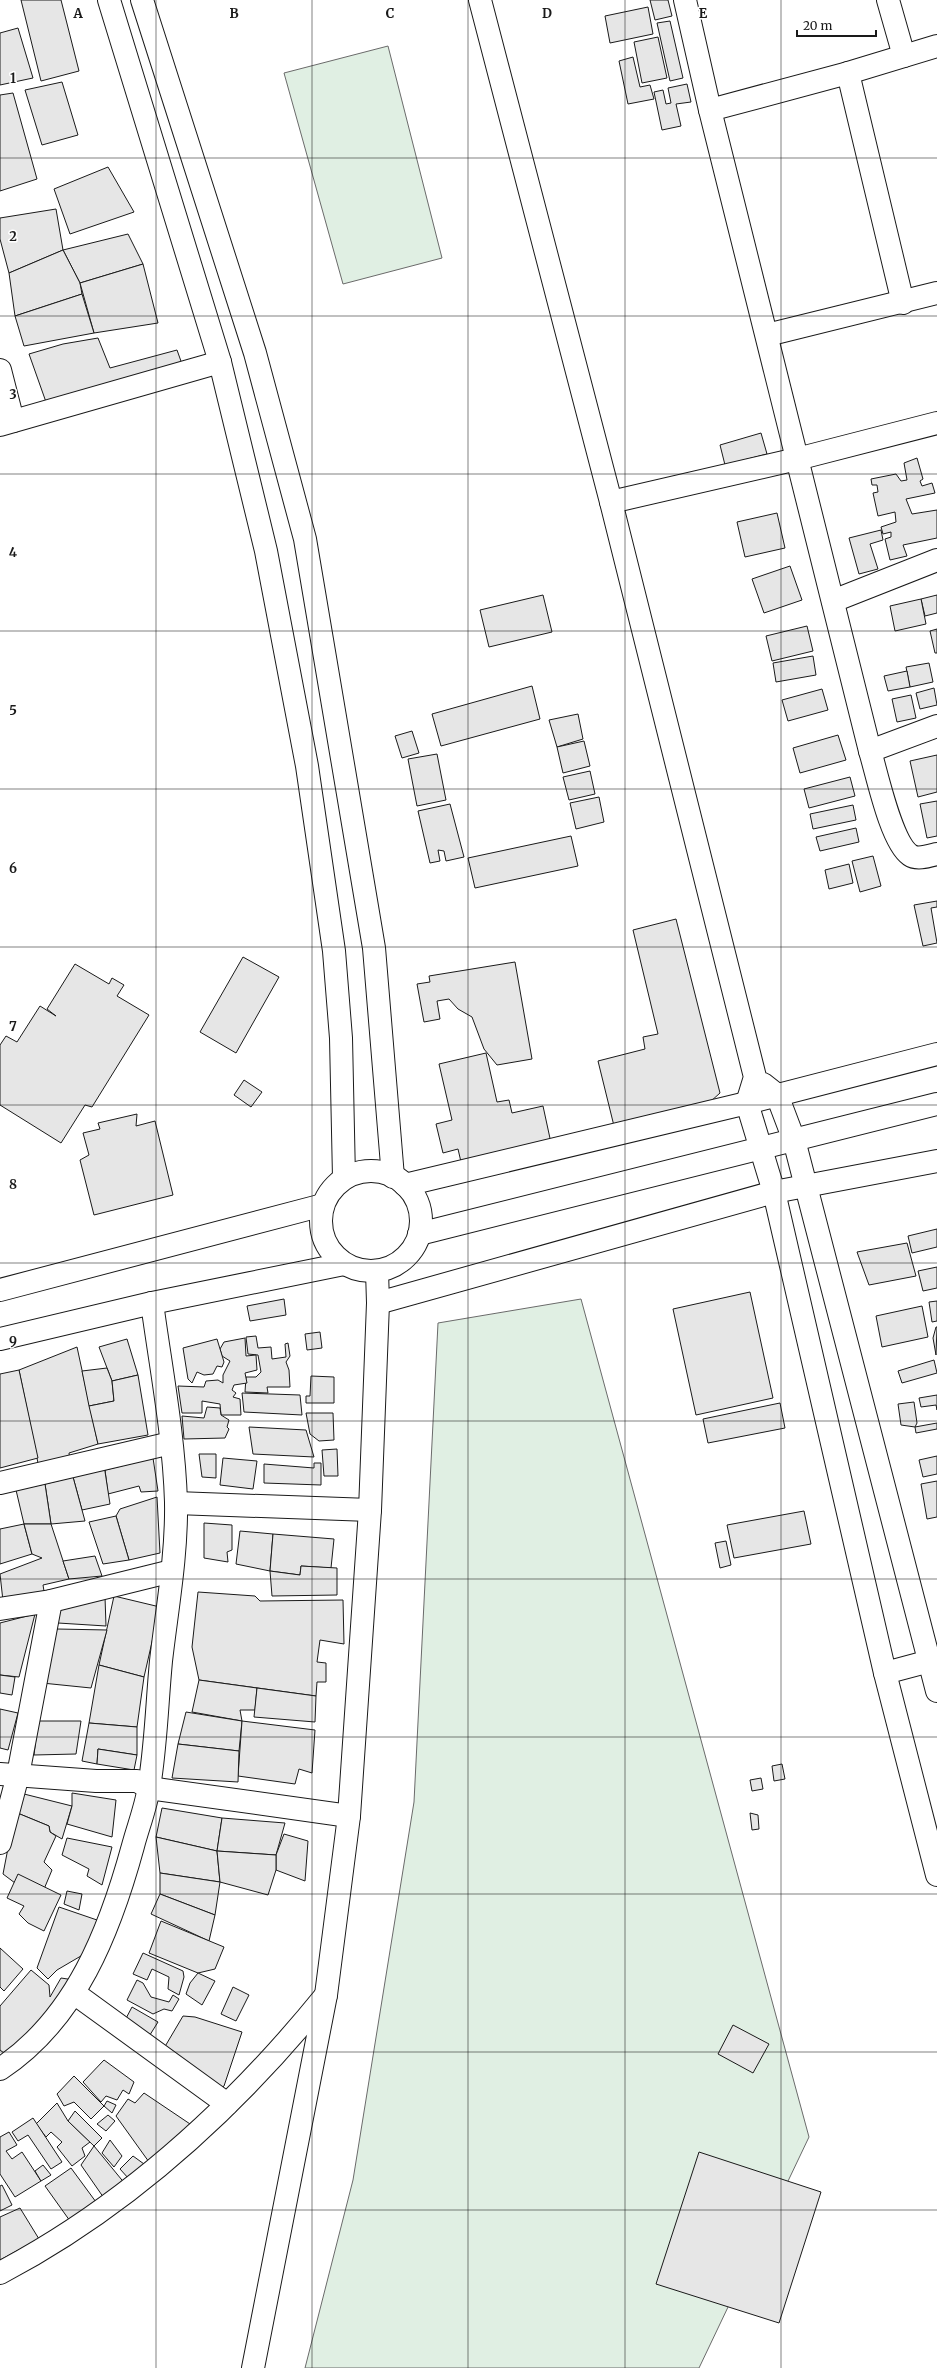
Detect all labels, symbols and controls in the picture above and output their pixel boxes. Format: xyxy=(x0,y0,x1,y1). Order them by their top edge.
text: A xyxy=(72,5,83,22)
text: B xyxy=(229,5,239,22)
text: C xyxy=(386,5,395,22)
text: D xyxy=(542,5,552,22)
text: E xyxy=(699,5,708,22)
scale bar xyxy=(797,12,876,38)
text: 20 m xyxy=(803,18,832,33)
text: 1 xyxy=(10,70,16,87)
text: 2 xyxy=(9,228,17,245)
text: 3 xyxy=(9,386,17,403)
text: 4 xyxy=(9,544,18,561)
text: 5 xyxy=(9,702,17,719)
text: 6 xyxy=(9,860,17,877)
text: 7 xyxy=(9,1018,17,1035)
text: 8 xyxy=(9,1176,17,1193)
text: 9 xyxy=(9,1333,17,1350)

